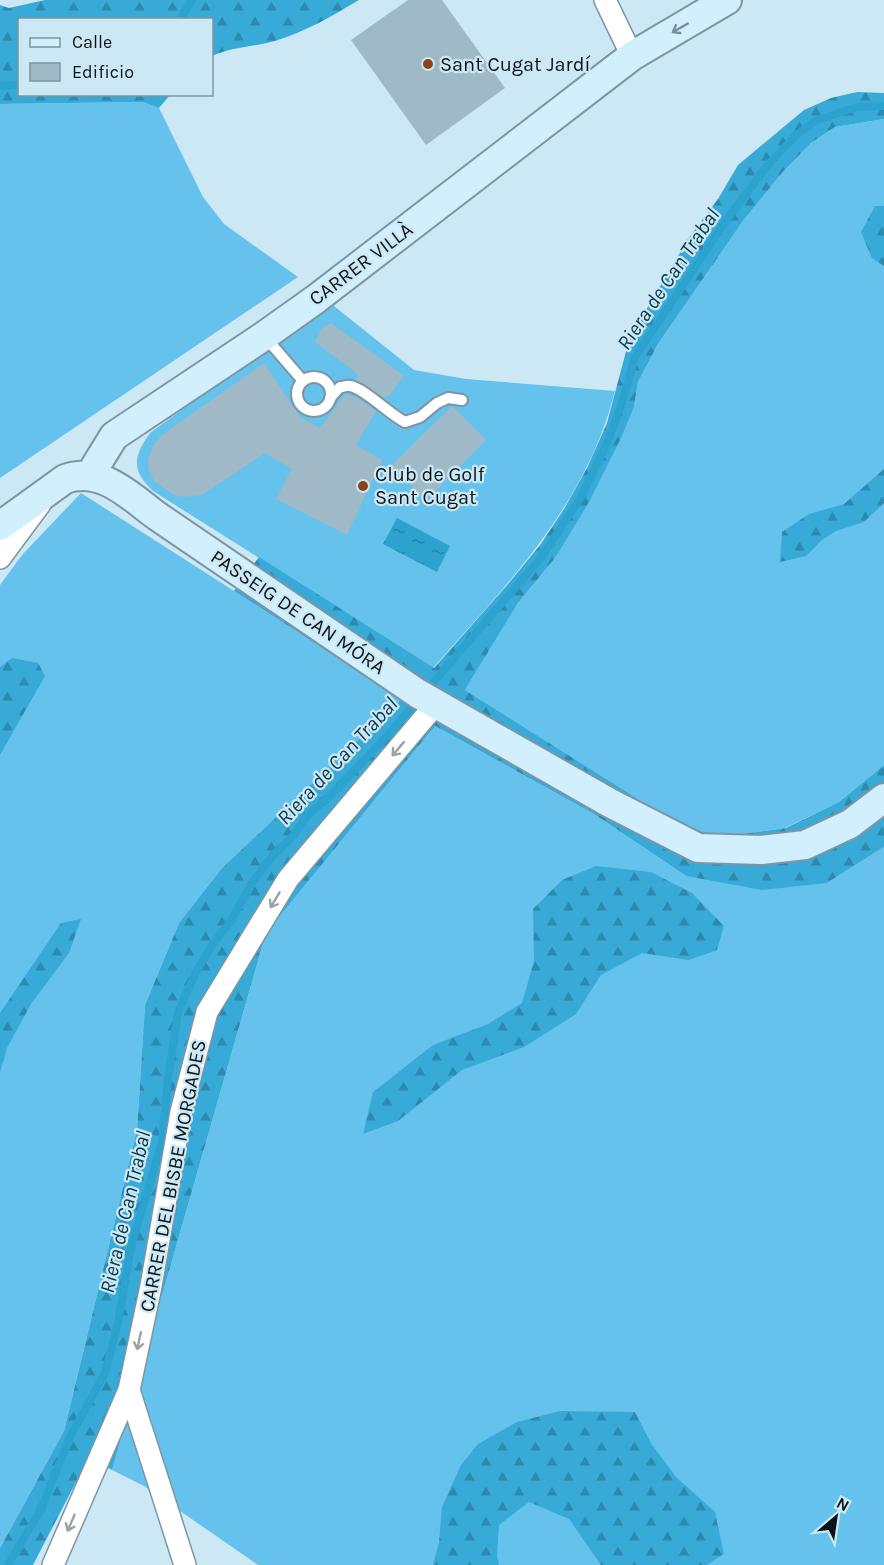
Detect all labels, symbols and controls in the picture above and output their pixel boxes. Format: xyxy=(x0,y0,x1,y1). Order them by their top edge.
legend xyxy=(18,18,213,96)
one-way arrow xyxy=(672,23,689,35)
text: Calle xyxy=(72,31,112,53)
place label: Sant Cugat Jardí xyxy=(440,53,591,76)
marker: Sant Cugat Jardí xyxy=(421,57,435,71)
text: Edificio xyxy=(72,61,134,83)
water label: Riera de Can Trabal xyxy=(612,204,724,354)
street label: CARRER VILLÀ xyxy=(304,217,417,310)
place label: Club de Golf Sant Cugat xyxy=(375,463,485,509)
marker: Club de Golf Sant Cugat xyxy=(356,479,370,493)
street label: PASSEIG DE CAN MÓRA xyxy=(206,544,390,679)
water label: Riera de Can Trabal xyxy=(272,692,402,830)
one-way arrow xyxy=(392,741,405,757)
one-way arrow xyxy=(269,891,281,908)
street label: CARRER DEL BISBE MORGADES xyxy=(135,1038,211,1314)
water label: Riera de Can Trabal xyxy=(95,1129,155,1295)
one-way arrow xyxy=(133,1331,144,1351)
north arrow xyxy=(806,1487,866,1547)
text: N xyxy=(833,1493,853,1515)
one-way arrow xyxy=(65,1514,76,1532)

